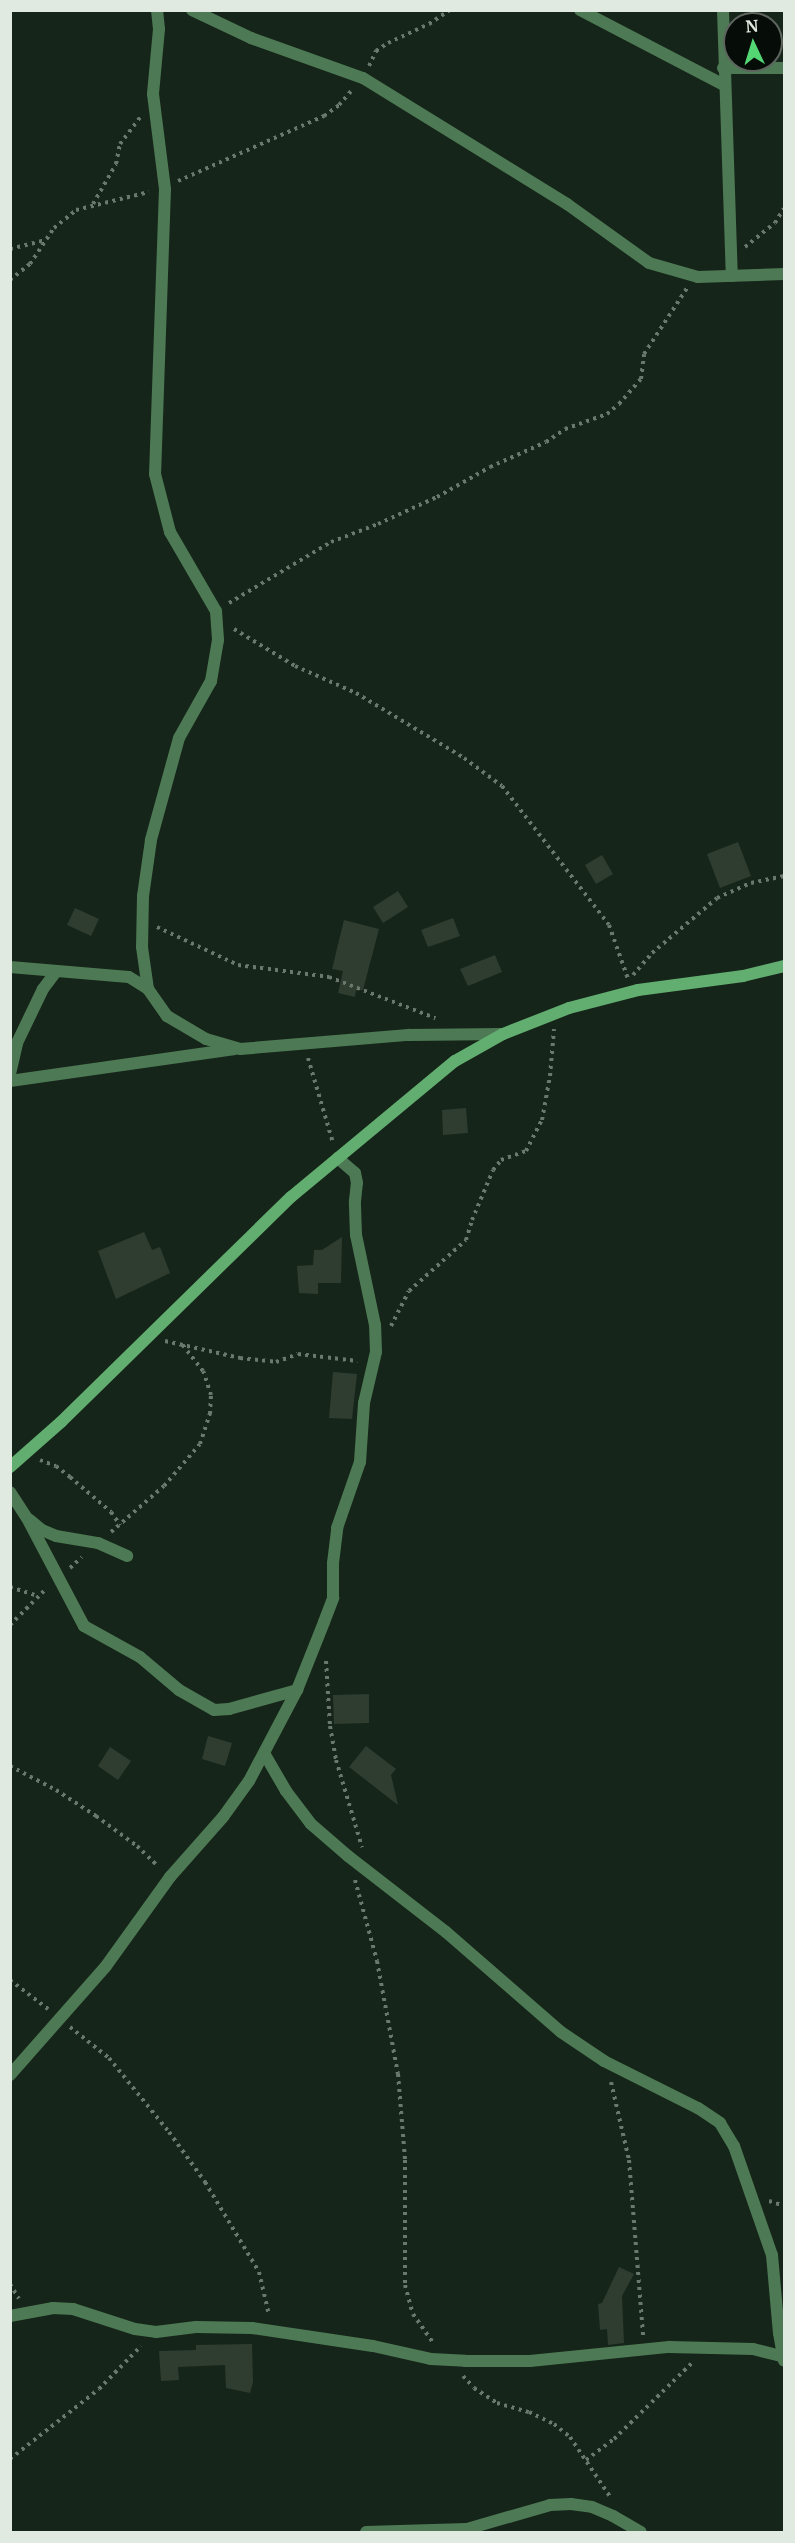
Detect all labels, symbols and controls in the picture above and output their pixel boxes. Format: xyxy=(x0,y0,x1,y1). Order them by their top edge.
north arrow xyxy=(723,12,783,72)
text: N xyxy=(745,16,759,36)

